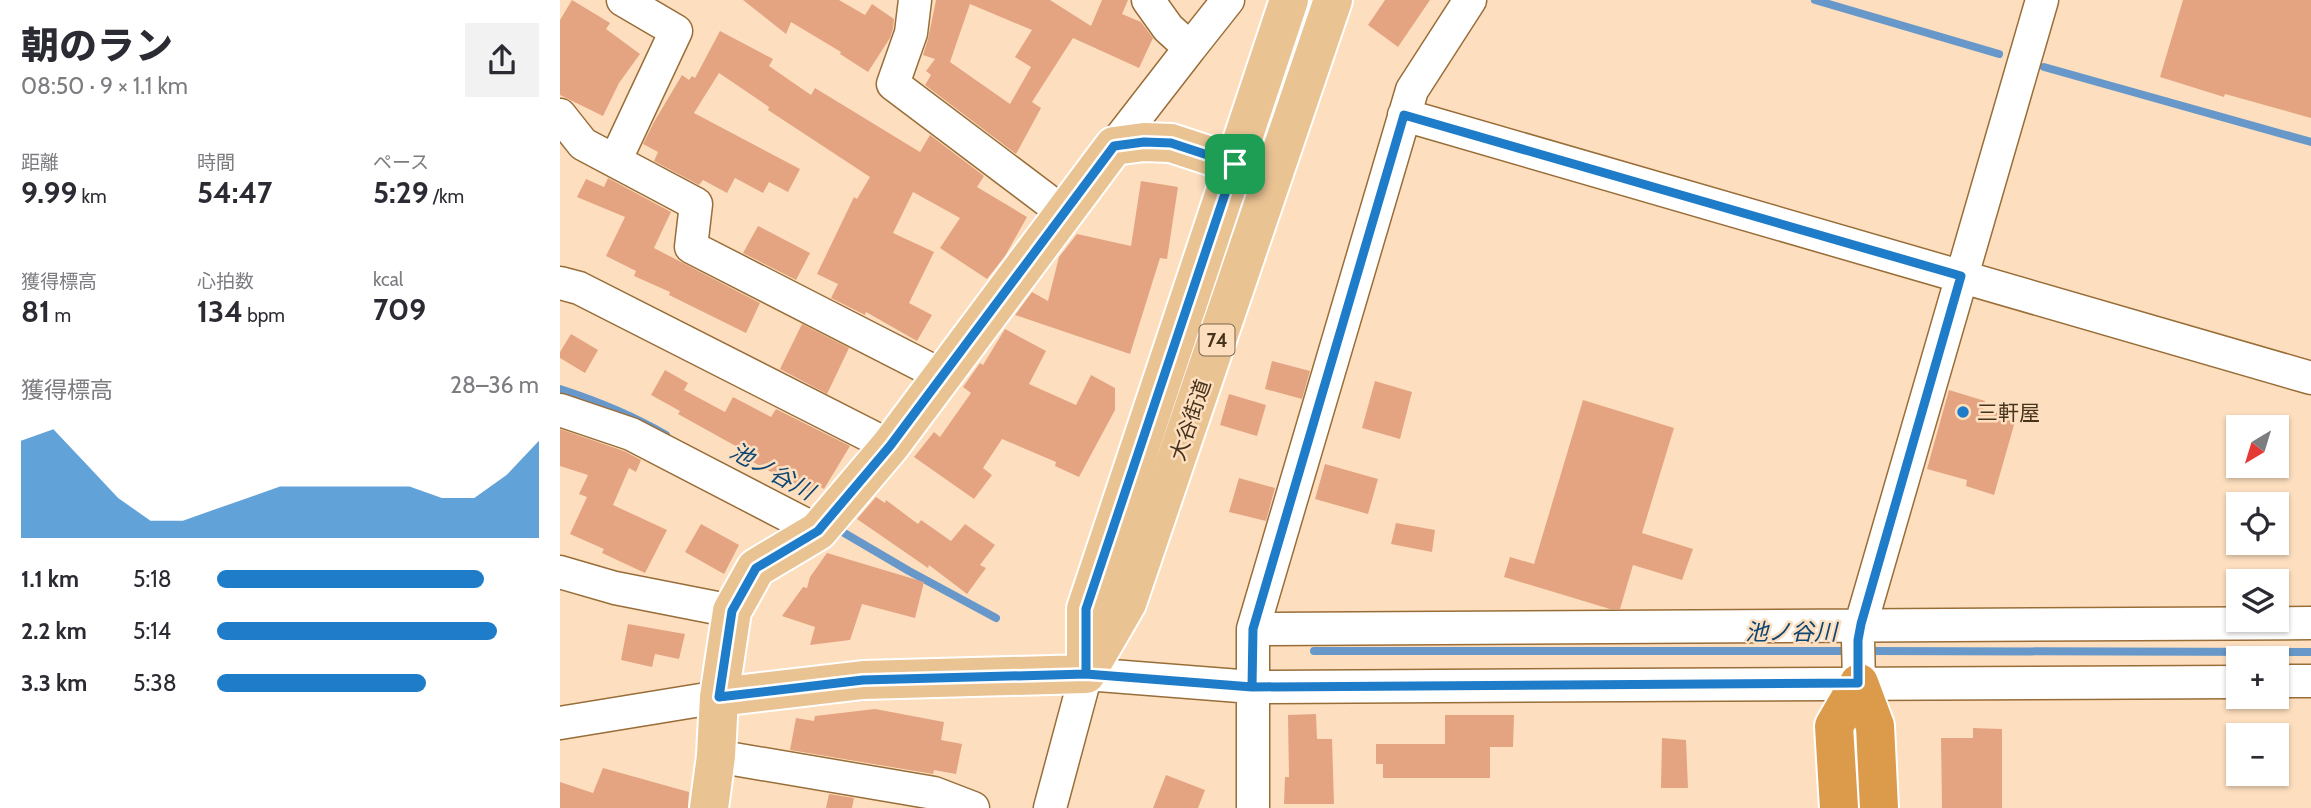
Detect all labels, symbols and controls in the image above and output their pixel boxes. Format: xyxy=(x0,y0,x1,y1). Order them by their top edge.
text: 朝のラン xyxy=(21,22,173,69)
button: share xyxy=(465,23,539,97)
text: 08:50 · 9 × 1.1 km xyxy=(21,72,188,100)
pin xyxy=(1205,134,1265,194)
icon: arrive xyxy=(1216,145,1254,183)
text: 距離 xyxy=(21,151,59,174)
text: 時間 xyxy=(197,151,235,174)
text: ペース xyxy=(373,151,429,174)
text: 9.99 xyxy=(21,174,77,211)
text: 54:47 xyxy=(197,174,272,211)
text: 5:29 xyxy=(373,174,429,211)
text: km xyxy=(77,185,107,208)
text: /km xyxy=(429,185,464,208)
text: kcal xyxy=(373,268,403,291)
text: 獲得標高 xyxy=(21,270,97,293)
text: 心拍数 xyxy=(197,270,254,293)
text: 709 xyxy=(373,291,426,328)
text: 81 xyxy=(21,293,50,330)
text: 134 xyxy=(197,293,243,330)
text: m xyxy=(50,304,71,327)
text: bpm xyxy=(243,304,285,327)
road number: 74 xyxy=(1200,324,1234,356)
text: 28–36 m xyxy=(450,371,539,399)
text: 獲得標高 xyxy=(21,376,113,404)
street label: 大谷街道 xyxy=(1165,376,1215,464)
place label: 三軒屋 xyxy=(1977,400,2040,425)
marker: 三軒屋 xyxy=(1955,404,1971,420)
north arrow xyxy=(2226,415,2289,478)
map controls xyxy=(2226,415,2289,786)
water label: 池ノ谷川 xyxy=(725,436,822,507)
button: locate xyxy=(2226,492,2289,555)
text: 1.1 km xyxy=(21,565,79,593)
text: 5:18 xyxy=(133,565,172,593)
button: layers xyxy=(2226,569,2289,632)
text: 2.2 km xyxy=(21,617,87,645)
text: 5:14 xyxy=(133,617,171,645)
water label: 池ノ谷川 xyxy=(1745,618,1840,646)
button: + xyxy=(2226,646,2289,709)
text: 3.3 km xyxy=(21,669,87,697)
text: 5:38 xyxy=(133,669,177,697)
button: − xyxy=(2226,723,2289,786)

